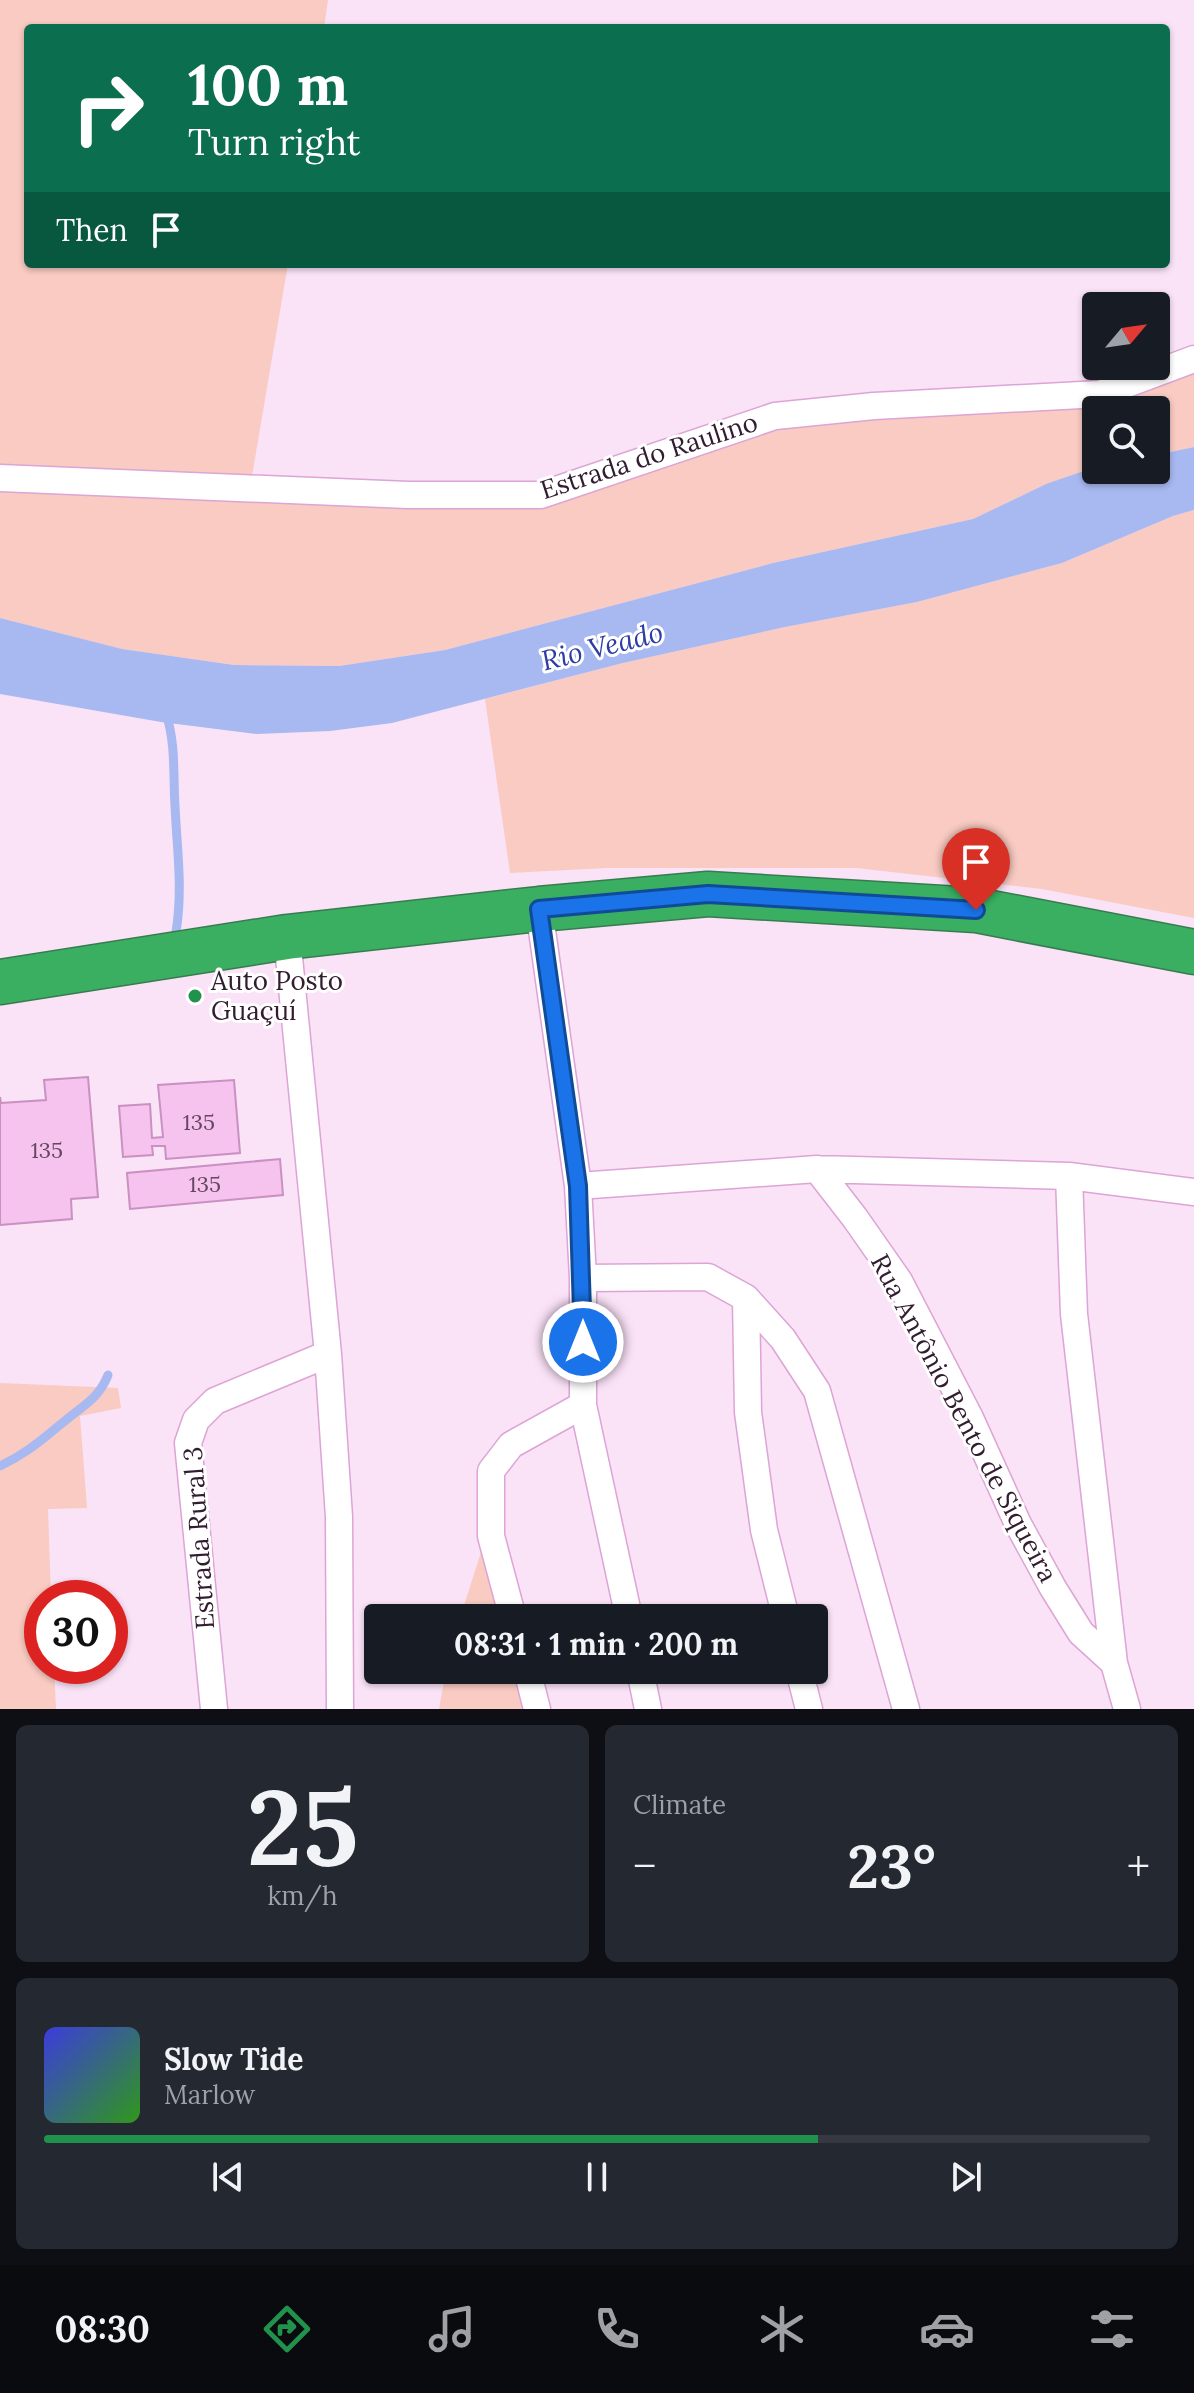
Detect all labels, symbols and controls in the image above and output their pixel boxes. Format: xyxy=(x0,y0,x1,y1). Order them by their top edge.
text: 100 m xyxy=(188,49,348,120)
icon: right xyxy=(56,56,160,160)
text: Turn right xyxy=(188,119,361,165)
icon: arrive xyxy=(144,208,188,252)
text: Then xyxy=(56,211,128,249)
north arrow xyxy=(1082,292,1170,380)
map controls xyxy=(1082,292,1170,484)
button: search xyxy=(1082,396,1170,484)
street label: Estrada do Raulino xyxy=(536,405,762,506)
water label: Rio Veado xyxy=(537,614,667,678)
pin xyxy=(942,828,1010,910)
icon: arrive xyxy=(954,840,998,884)
place label: Auto Posto Guaçuí xyxy=(210,964,343,1027)
marker: Auto Posto Guaçuí xyxy=(186,987,204,1005)
house number: 135 xyxy=(183,1108,215,1136)
house number: 135 xyxy=(31,1136,63,1164)
house number: 135 xyxy=(189,1170,221,1198)
street label: Rua Antônio Bento de Siqueira xyxy=(864,1248,1065,1588)
position arrow xyxy=(541,1300,625,1384)
street label: Estrada Rural 3 xyxy=(176,1445,221,1631)
speed limit sign: 30 xyxy=(24,1580,128,1684)
text: 08:31 · 1 min · 200 m xyxy=(454,1625,738,1663)
text: 25 xyxy=(247,1760,358,1893)
text: Climate xyxy=(633,1788,726,1821)
text: 23° xyxy=(847,1828,936,1904)
text: − xyxy=(633,1838,656,1894)
text: + xyxy=(1127,1838,1150,1894)
text: km/h xyxy=(267,1879,338,1912)
text: Slow Tide xyxy=(164,2040,303,2078)
text: Marlow xyxy=(164,2078,255,2111)
icon: previous xyxy=(206,2155,250,2199)
icon: pause xyxy=(575,2155,619,2199)
icon: next xyxy=(944,2155,988,2199)
icon: directions xyxy=(259,2301,315,2357)
icon: music xyxy=(424,2301,480,2357)
icon: phone xyxy=(589,2301,645,2357)
icon: climate xyxy=(754,2301,810,2357)
icon: car xyxy=(919,2301,975,2357)
icon: filters xyxy=(1084,2301,1140,2357)
text: 08:30 xyxy=(54,2306,150,2352)

